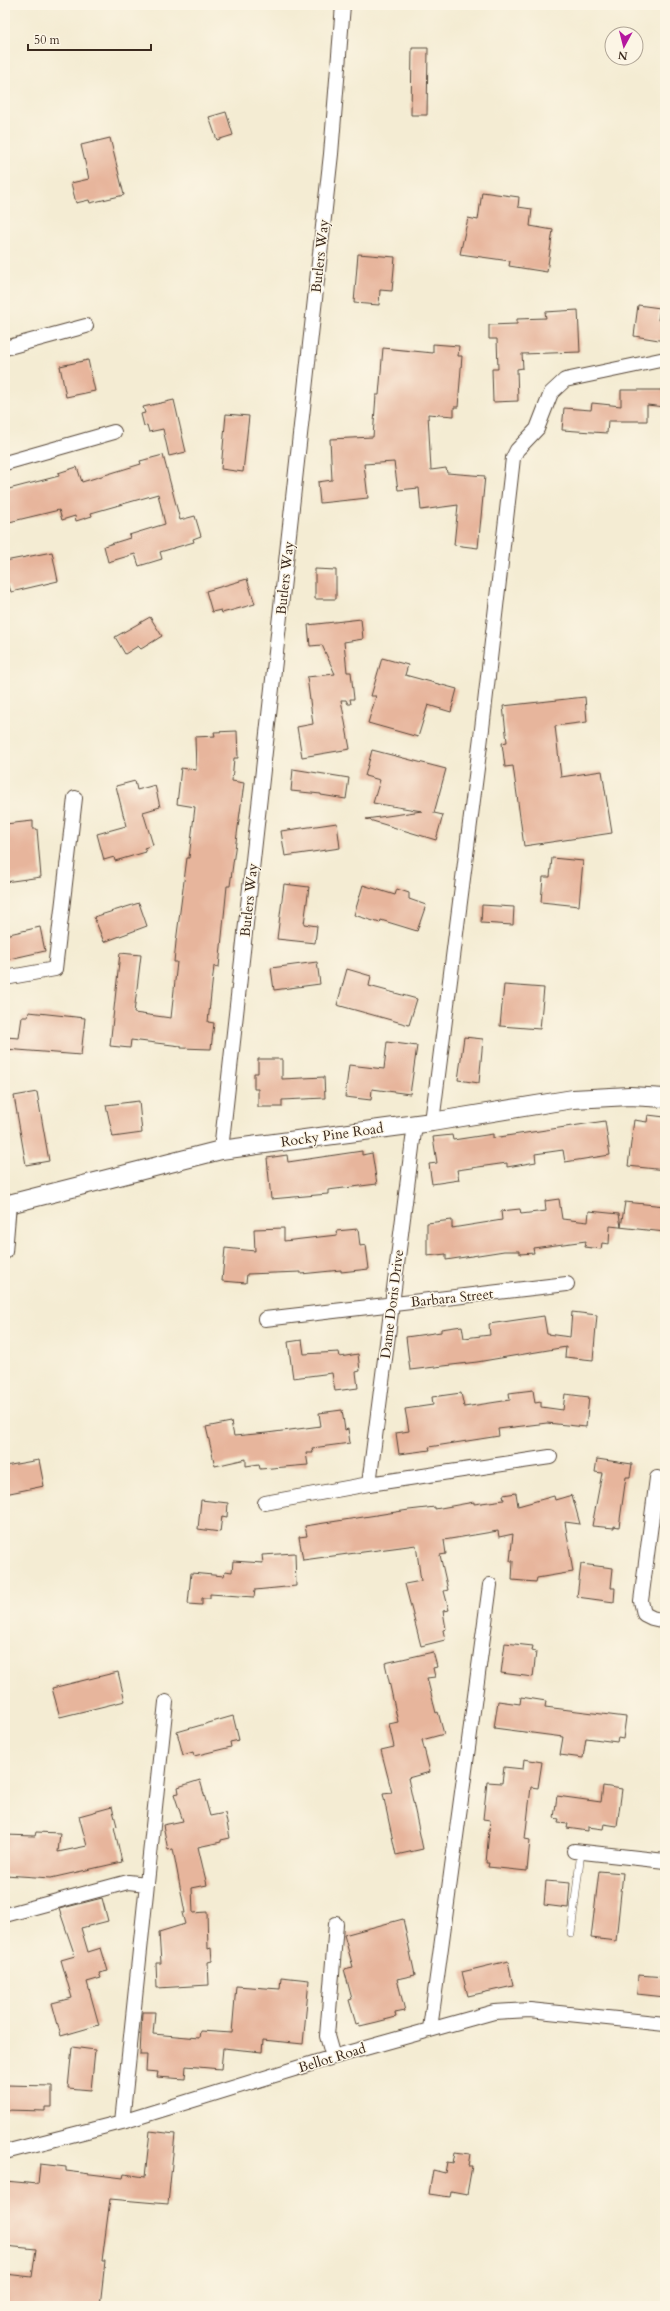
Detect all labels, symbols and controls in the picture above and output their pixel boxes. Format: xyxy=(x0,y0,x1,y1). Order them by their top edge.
scale bar xyxy=(28,26,151,52)
north arrow xyxy=(604,26,644,66)
text: 50 m xyxy=(34,32,61,48)
text: N xyxy=(617,47,628,63)
street label: Butlers Way xyxy=(307,218,333,294)
street label: Butlers Way xyxy=(272,540,298,616)
street label: Butlers Way xyxy=(236,862,262,938)
street label: Rocky Pine Road xyxy=(280,1118,385,1152)
street label: Dame Doris Drive xyxy=(376,1248,408,1360)
street label: Barbara Street xyxy=(410,1284,495,1312)
street label: Bellot Road xyxy=(296,2039,369,2077)

